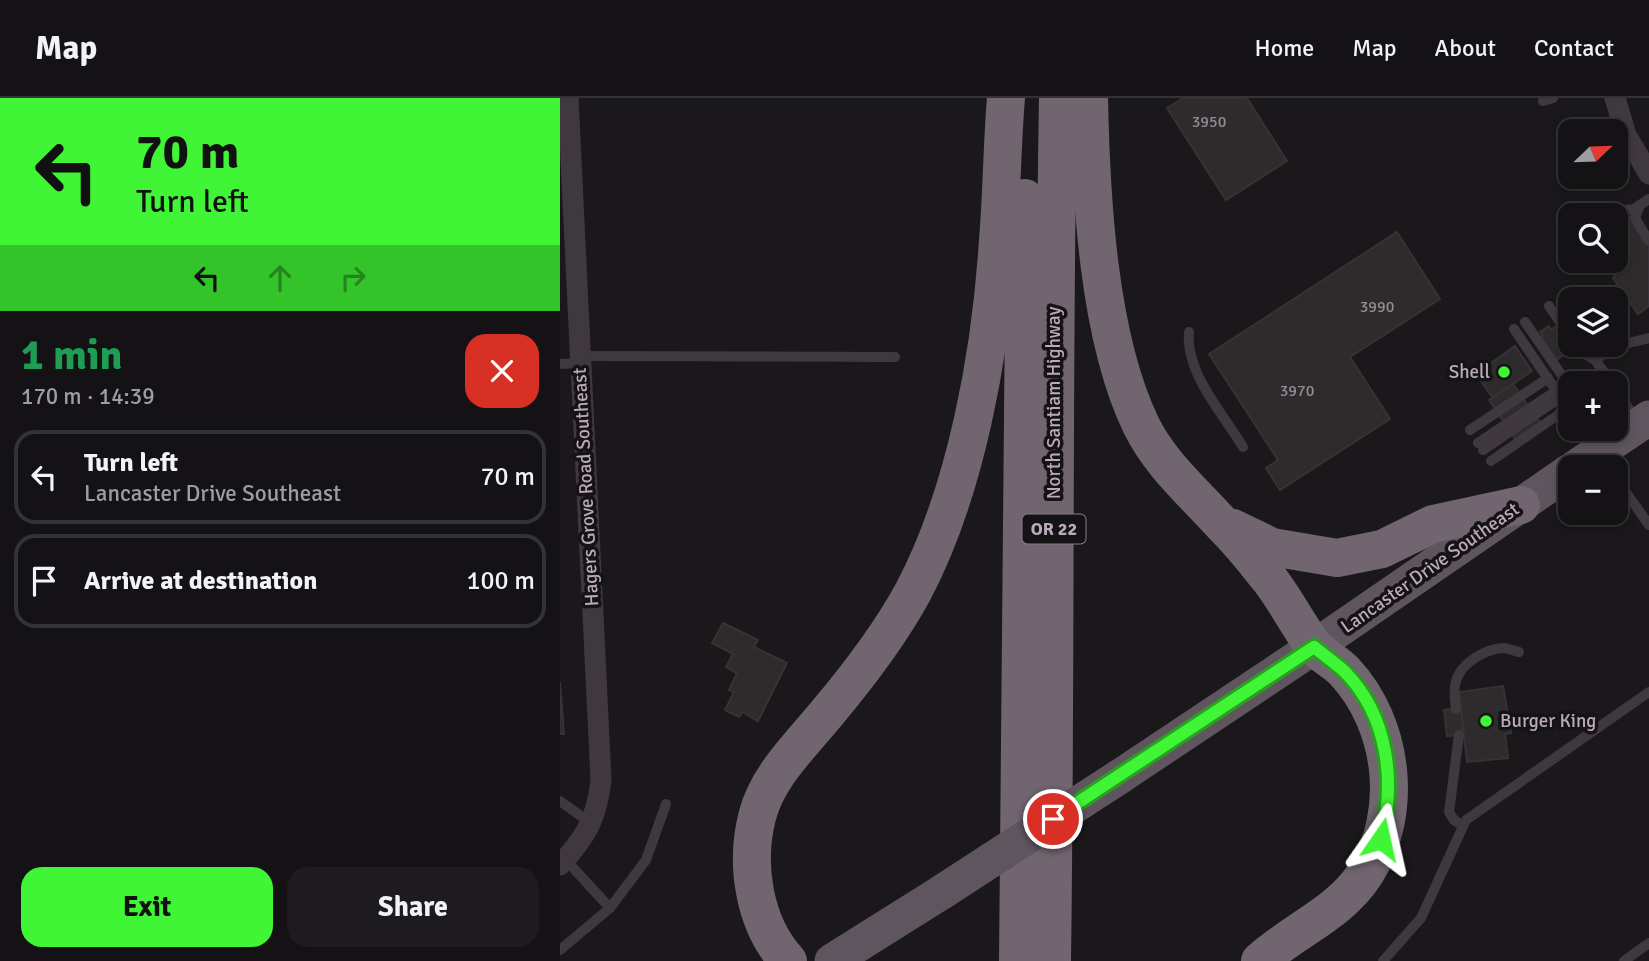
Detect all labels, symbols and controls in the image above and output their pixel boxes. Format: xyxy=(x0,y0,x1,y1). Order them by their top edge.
text: Map xyxy=(35,28,97,69)
text: Home xyxy=(1254,33,1314,63)
text: Map xyxy=(1352,33,1397,63)
text: About xyxy=(1435,33,1496,63)
text: Contact xyxy=(1534,33,1614,63)
house number: 3950 xyxy=(1192,112,1226,132)
north arrow xyxy=(1558,119,1628,189)
map controls xyxy=(1558,119,1628,525)
text: 70 m xyxy=(136,122,239,182)
icon: left xyxy=(21,126,112,217)
text: Turn left xyxy=(136,182,249,221)
button: search xyxy=(1558,203,1628,273)
icon: left xyxy=(188,259,226,297)
icon: ahead xyxy=(261,259,299,297)
icon: right xyxy=(334,259,372,297)
button: layers xyxy=(1558,287,1628,357)
house number: 3990 xyxy=(1360,297,1394,317)
street label: North Santiam Highway xyxy=(1042,307,1066,499)
text: 1 min xyxy=(21,330,122,381)
button: close xyxy=(465,334,539,408)
place label: Shell xyxy=(1449,360,1490,384)
marker: Shell xyxy=(1496,364,1512,380)
street label: Hagers Grove Road Southeast xyxy=(568,367,604,607)
button: + xyxy=(1558,371,1628,441)
house number: 3970 xyxy=(1280,381,1314,401)
text: 170 m · 14:39 xyxy=(21,382,155,411)
text: Turn left xyxy=(84,447,178,479)
button: − xyxy=(1558,455,1628,525)
icon: left xyxy=(25,458,63,496)
text: 70 m xyxy=(480,461,535,493)
text: Lancaster Drive Southeast xyxy=(84,479,341,508)
street label: Lancaster Drive Southeast xyxy=(1336,497,1524,639)
road number: OR 22 xyxy=(1022,514,1086,544)
icon: arrive xyxy=(25,562,63,600)
text: Arrive at destination xyxy=(84,565,317,597)
text: 100 m xyxy=(466,565,535,597)
place label: Burger King xyxy=(1500,709,1596,733)
marker: Burger King xyxy=(1478,713,1494,729)
pin xyxy=(1023,789,1083,849)
icon: arrive xyxy=(1034,800,1072,838)
position arrow xyxy=(1344,802,1418,876)
button: Exit xyxy=(21,867,273,947)
button: Share xyxy=(287,867,539,947)

